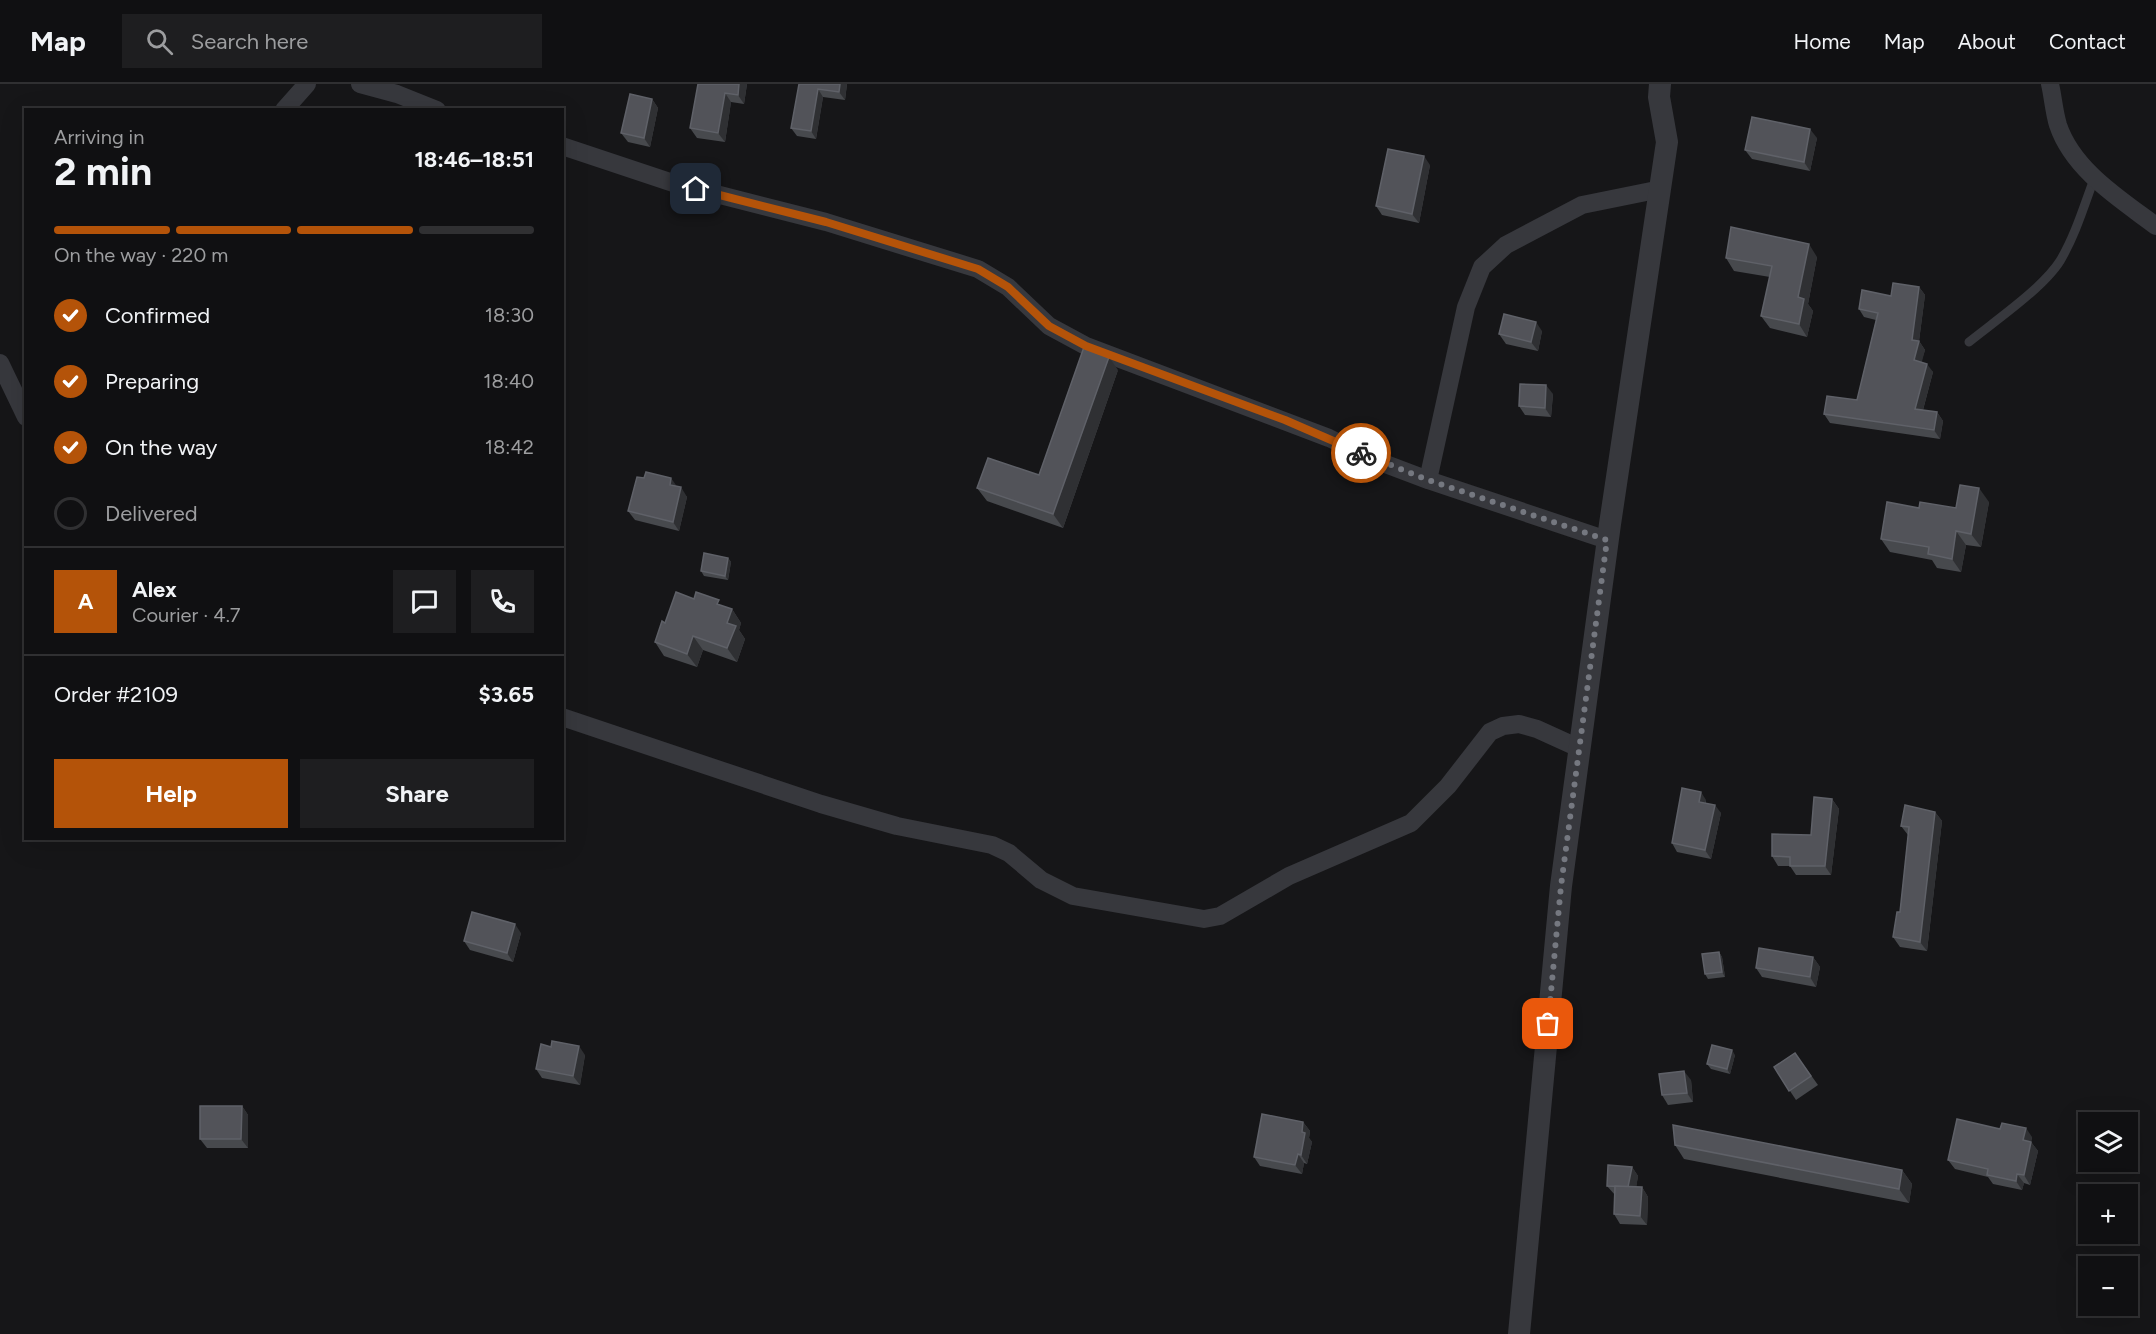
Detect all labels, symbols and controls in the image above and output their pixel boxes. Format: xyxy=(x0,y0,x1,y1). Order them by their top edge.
search box xyxy=(122,14,542,68)
text: Map xyxy=(30,24,86,58)
icon: search xyxy=(143,25,176,58)
text: Search here xyxy=(191,28,308,55)
text: Home xyxy=(1794,29,1851,54)
text: Map xyxy=(1884,29,1925,54)
text: About xyxy=(1958,29,2016,54)
text: Contact xyxy=(2049,29,2126,54)
text: Arriving in xyxy=(54,125,144,149)
text: 18:46–18:51 xyxy=(414,146,534,173)
text: 2 min xyxy=(54,148,152,195)
pin xyxy=(670,163,721,214)
icon: home xyxy=(679,172,712,205)
text: On the way · 220 m xyxy=(54,243,228,267)
icon: check xyxy=(54,299,87,332)
text: Confirmed xyxy=(105,302,210,329)
text: 18:30 xyxy=(485,303,534,327)
icon: check xyxy=(54,365,87,398)
text: Preparing xyxy=(105,368,199,395)
text: 18:40 xyxy=(483,369,534,393)
courier xyxy=(1331,423,1391,483)
icon: check xyxy=(54,431,87,464)
text: On the way xyxy=(105,434,217,461)
text: 18:42 xyxy=(485,435,534,459)
icon: bike xyxy=(1345,437,1378,470)
text: Delivered xyxy=(105,500,198,527)
button: chat xyxy=(393,570,456,633)
button: phone xyxy=(471,570,534,633)
text: Alex xyxy=(132,576,177,603)
text: A xyxy=(78,588,93,615)
text: Courier · 4.7 xyxy=(132,603,241,627)
text: Order #2109 xyxy=(54,681,178,708)
text: $3.65 xyxy=(479,681,534,708)
button: Help xyxy=(54,759,288,828)
button: Share xyxy=(300,759,534,828)
pin xyxy=(1522,998,1573,1049)
icon: bag xyxy=(1531,1007,1564,1040)
map controls xyxy=(2078,1112,2138,1316)
button: layers xyxy=(2078,1112,2138,1172)
button: + xyxy=(2078,1184,2138,1244)
button: − xyxy=(2078,1256,2138,1316)

